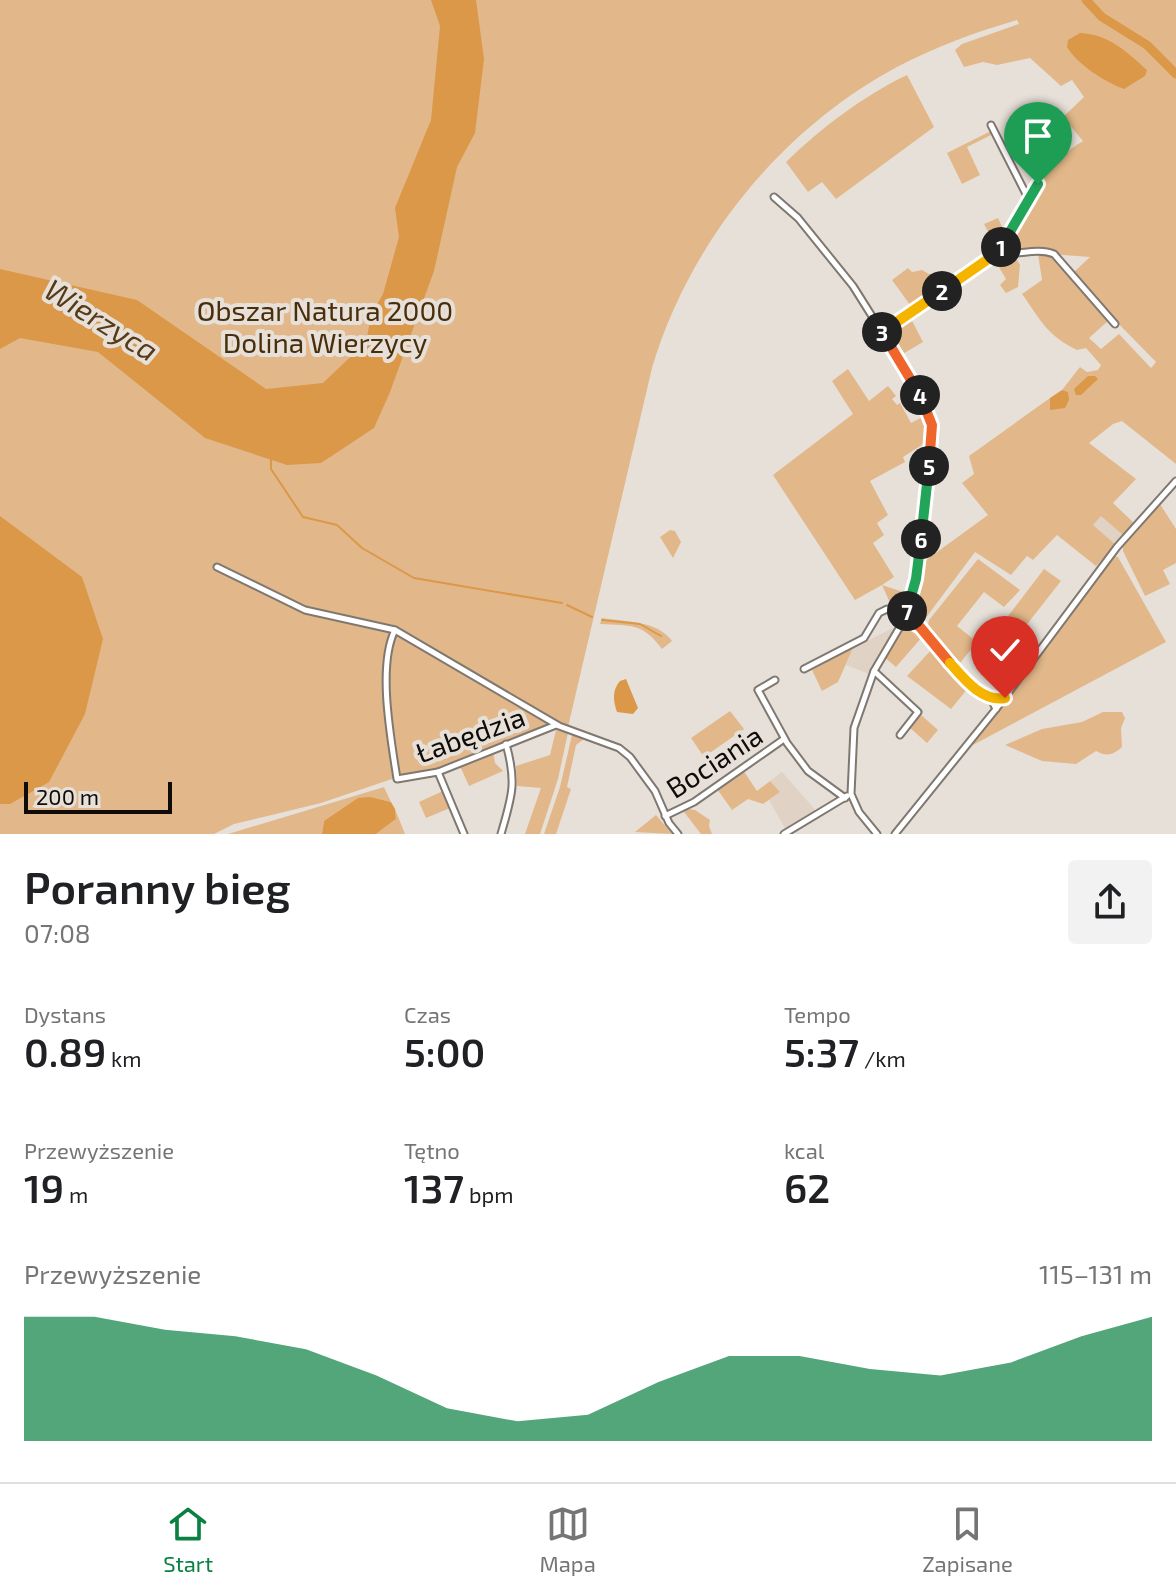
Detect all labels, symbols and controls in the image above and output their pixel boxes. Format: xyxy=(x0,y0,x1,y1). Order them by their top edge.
pin xyxy=(1004,102,1072,184)
icon: arrive xyxy=(1016,114,1060,158)
pin: 1 xyxy=(981,227,1021,267)
text: 1 xyxy=(996,234,1006,260)
water label: Wierzyca xyxy=(38,270,165,369)
pin: 2 xyxy=(922,271,962,311)
text: 2 xyxy=(936,278,948,304)
park label: Obszar Natura 2000 Dolina Wierzycy xyxy=(197,293,453,359)
pin: 3 xyxy=(862,312,902,352)
text: 3 xyxy=(876,319,888,345)
pin: 4 xyxy=(900,375,940,415)
text: 4 xyxy=(913,382,927,408)
pin: 5 xyxy=(909,446,949,486)
text: 5 xyxy=(923,453,935,479)
pin: 6 xyxy=(901,519,941,559)
text: 6 xyxy=(915,526,927,552)
pin: 7 xyxy=(887,591,927,631)
text: 7 xyxy=(901,598,913,624)
pin xyxy=(971,616,1039,698)
icon: check xyxy=(983,628,1027,672)
street label: Łabędzia xyxy=(411,699,529,769)
street label: Bociania xyxy=(660,717,768,805)
scale bar xyxy=(24,778,172,814)
text: 200 m xyxy=(36,783,99,809)
text: Poranny bieg xyxy=(24,860,291,913)
button: share xyxy=(1068,860,1152,944)
text: 07:08 xyxy=(24,917,91,948)
text: Dystans xyxy=(24,1001,106,1027)
text: Czas xyxy=(404,1001,451,1027)
text: Tempo xyxy=(784,1001,851,1027)
text: 0.89 xyxy=(24,1027,106,1075)
text: 5:00 xyxy=(404,1027,485,1075)
text: 5:37 xyxy=(784,1027,859,1075)
text: km xyxy=(106,1045,142,1071)
text: /km xyxy=(859,1045,906,1071)
text: Przewyższenie xyxy=(24,1137,174,1163)
text: Tętno xyxy=(404,1137,460,1163)
text: kcal xyxy=(784,1137,824,1163)
text: 19 xyxy=(24,1163,64,1211)
text: 137 xyxy=(404,1163,464,1211)
text: 62 xyxy=(784,1163,830,1211)
text: m xyxy=(64,1181,88,1207)
text: bpm xyxy=(464,1181,514,1207)
text: Przewyższenie xyxy=(24,1258,201,1289)
text: 115–131 m xyxy=(1039,1258,1152,1289)
tab: Start xyxy=(163,1502,213,1576)
tab: Mapa xyxy=(540,1502,596,1576)
tab: Zapisane xyxy=(922,1502,1013,1576)

